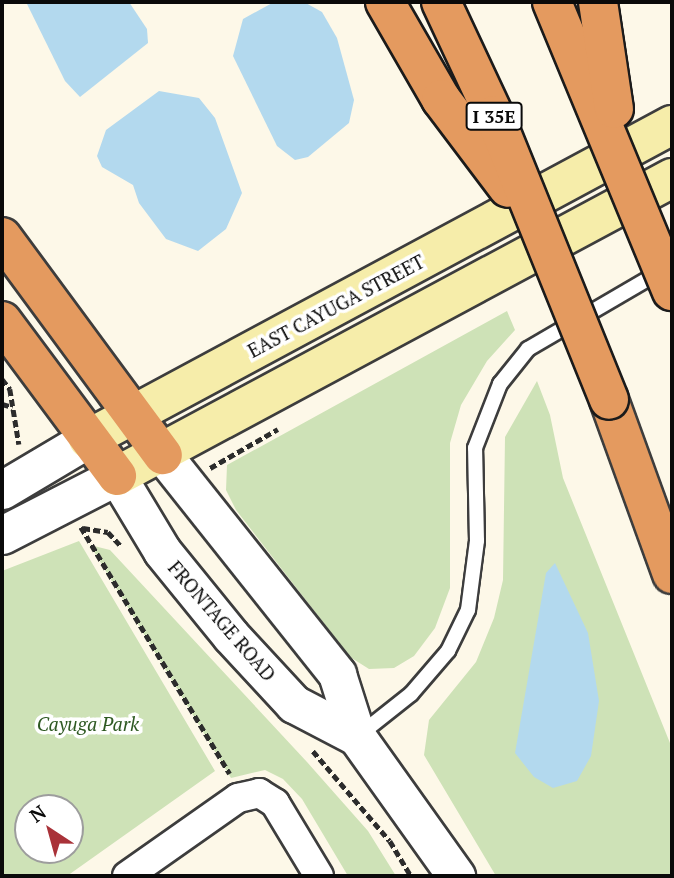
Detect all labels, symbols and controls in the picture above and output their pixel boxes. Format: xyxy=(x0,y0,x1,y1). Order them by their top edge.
road number: I 35E xyxy=(464,102,524,131)
street label: EAST CAYUGA STREET xyxy=(244,250,428,362)
street label: FRONTAGE ROAD xyxy=(164,556,280,686)
park label: Cayuga Park xyxy=(37,713,139,735)
north arrow xyxy=(14,794,84,864)
text: N xyxy=(24,799,51,828)

